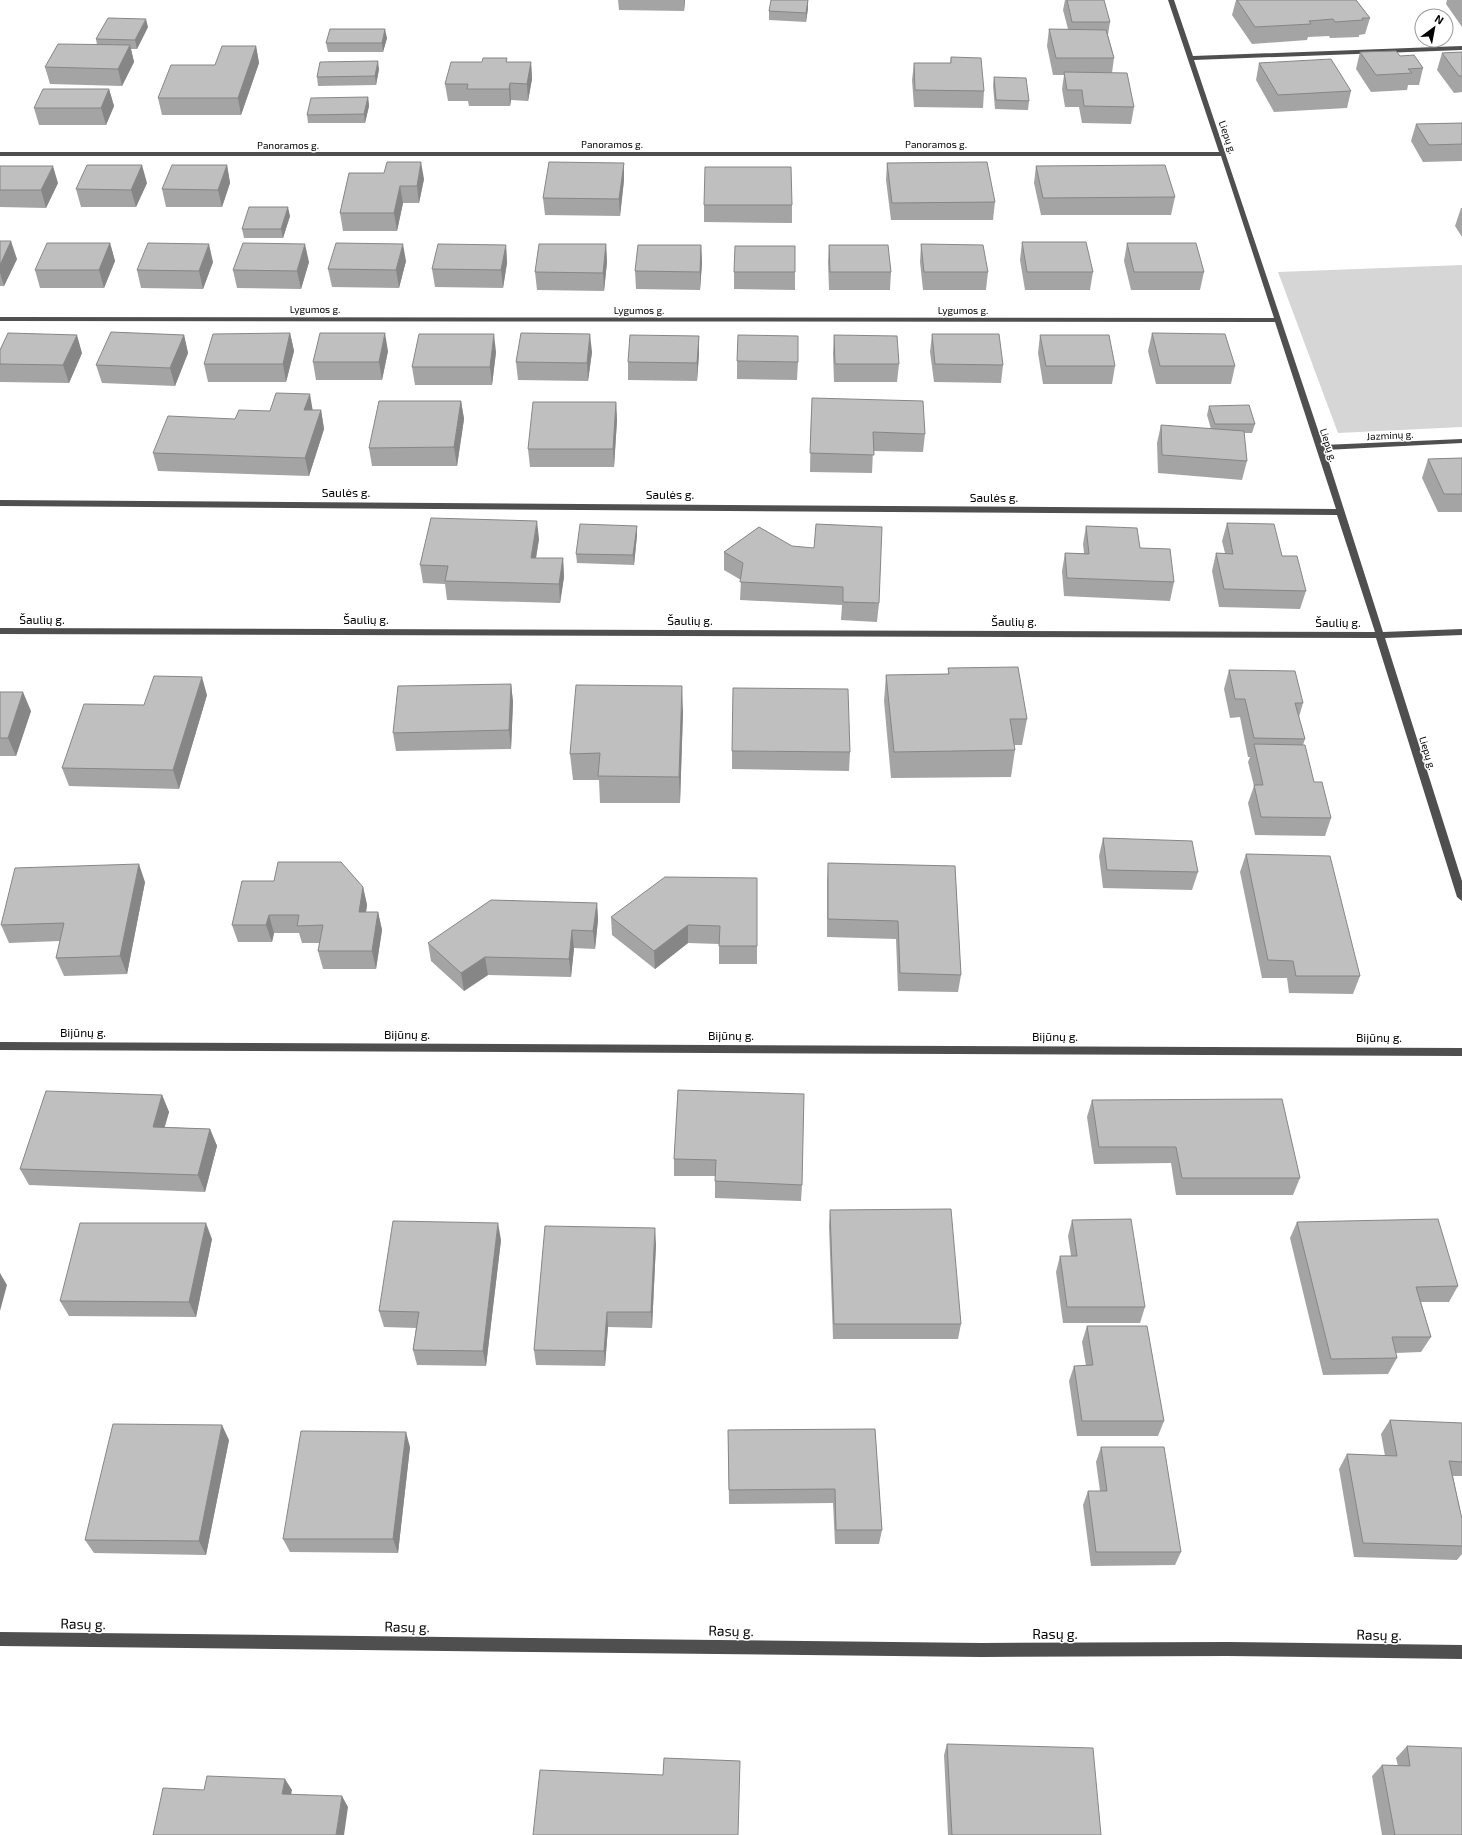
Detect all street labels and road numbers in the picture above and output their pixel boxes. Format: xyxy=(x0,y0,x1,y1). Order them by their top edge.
street label: Liepų g. xyxy=(1217,119,1239,155)
street label: Panoramos g. xyxy=(581,138,643,150)
street label: Panoramos g. xyxy=(905,138,967,150)
street label: Panoramos g. xyxy=(257,139,319,151)
street label: Lygumos g. xyxy=(290,303,340,315)
street label: Lygumos g. xyxy=(614,304,664,316)
street label: Lygumos g. xyxy=(938,304,988,316)
street label: Liepų g. xyxy=(1318,427,1340,463)
street label: Jazminų g. xyxy=(1366,428,1414,442)
street label: Saulės g. xyxy=(322,485,370,499)
street label: Saulės g. xyxy=(646,487,694,501)
street label: Saulės g. xyxy=(970,490,1018,504)
street label: Šaulių g. xyxy=(19,612,65,626)
street label: Šaulių g. xyxy=(343,612,389,626)
street label: Šaulių g. xyxy=(667,613,713,627)
street label: Šaulių g. xyxy=(991,614,1037,628)
street label: Šaulių g. xyxy=(1315,615,1361,629)
street label: Liepų g. xyxy=(1417,735,1439,771)
street label: Bijūnų g. xyxy=(60,1025,106,1040)
street label: Bijūnų g. xyxy=(384,1027,430,1042)
street label: Bijūnų g. xyxy=(708,1028,754,1043)
street label: Bijūnų g. xyxy=(1032,1029,1078,1044)
street label: Bijūnų g. xyxy=(1356,1030,1402,1045)
street label: Rasų g. xyxy=(60,1615,106,1632)
street label: Rasų g. xyxy=(384,1618,430,1635)
street label: Rasų g. xyxy=(708,1622,754,1639)
street label: Rasų g. xyxy=(1032,1625,1078,1642)
street label: Rasų g. xyxy=(1356,1626,1402,1643)

